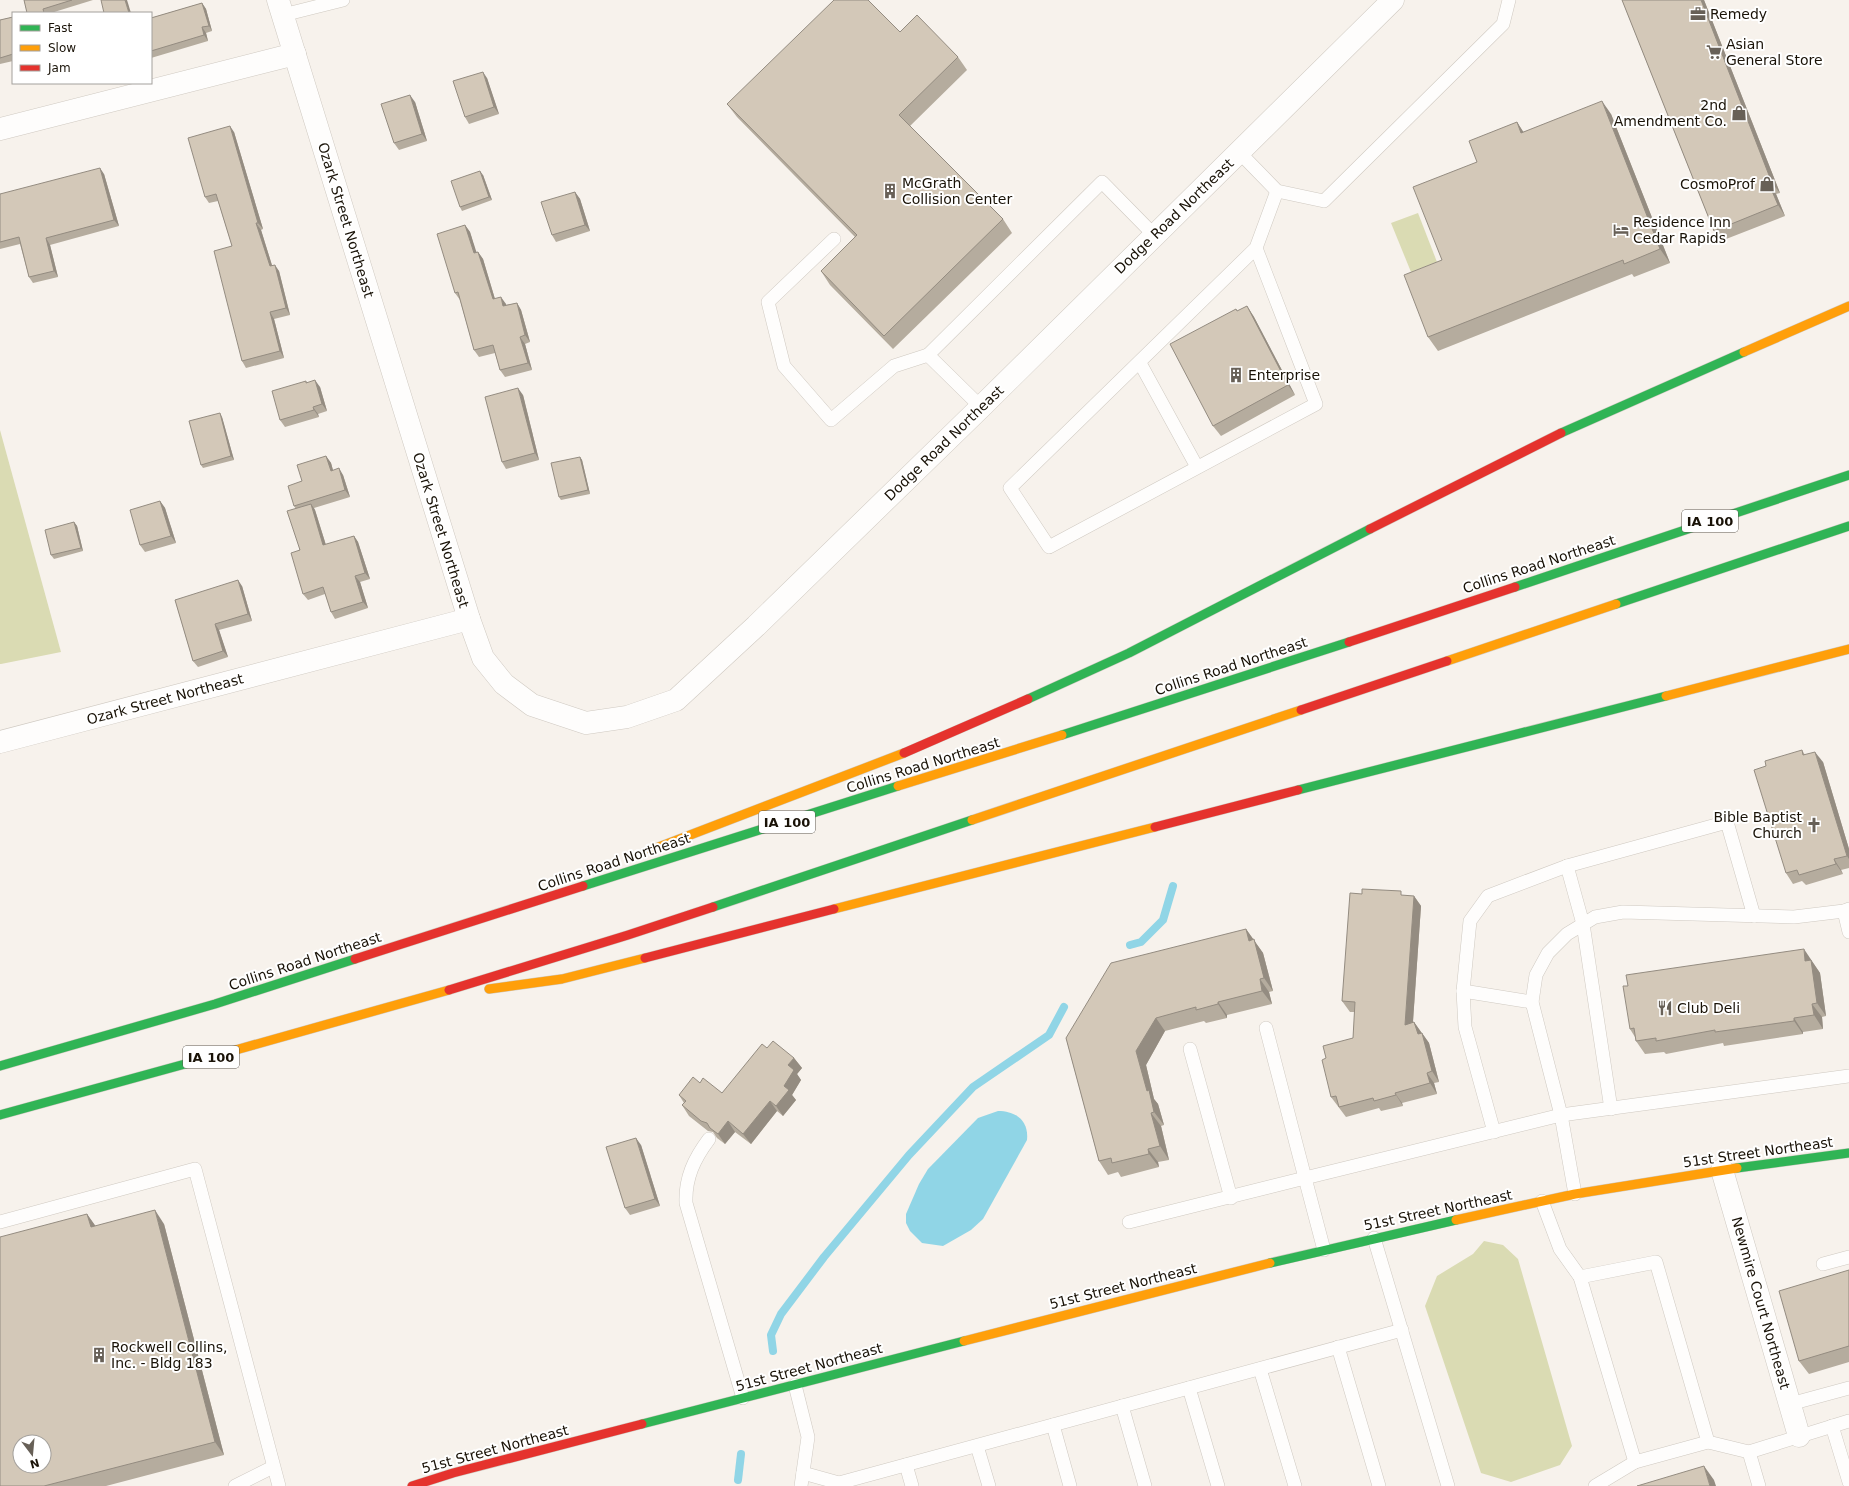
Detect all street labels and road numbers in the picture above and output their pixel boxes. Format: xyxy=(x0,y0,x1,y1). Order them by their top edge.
street label: Ozark Street Northeast xyxy=(315,140,377,300)
street label: Dodge Road Northeast xyxy=(1111,155,1237,277)
street label: Dodge Road Northeast xyxy=(881,382,1007,504)
street label: Ozark Street Northeast xyxy=(410,450,472,610)
road number: IA 100 xyxy=(1682,510,1738,532)
street label: Collins Road Northeast xyxy=(1461,532,1618,596)
street label: Collins Road Northeast xyxy=(1153,634,1310,698)
street label: Ozark Street Northeast xyxy=(85,670,246,728)
street label: Collins Road Northeast xyxy=(844,734,1002,796)
road number: IA 100 xyxy=(759,811,815,833)
street label: Collins Road Northeast xyxy=(536,830,693,894)
street label: Collins Road Northeast xyxy=(227,929,384,993)
road number: IA 100 xyxy=(183,1046,239,1068)
street label: 51st Street Northeast xyxy=(1682,1133,1834,1170)
street label: 51st Street Northeast xyxy=(1362,1186,1514,1234)
street label: Newmire Court Northeast xyxy=(1729,1215,1793,1392)
street label: 51st Street Northeast xyxy=(1048,1260,1199,1312)
street label: 51st Street Northeast xyxy=(734,1340,885,1394)
street label: 51st Street Northeast xyxy=(420,1422,571,1476)

